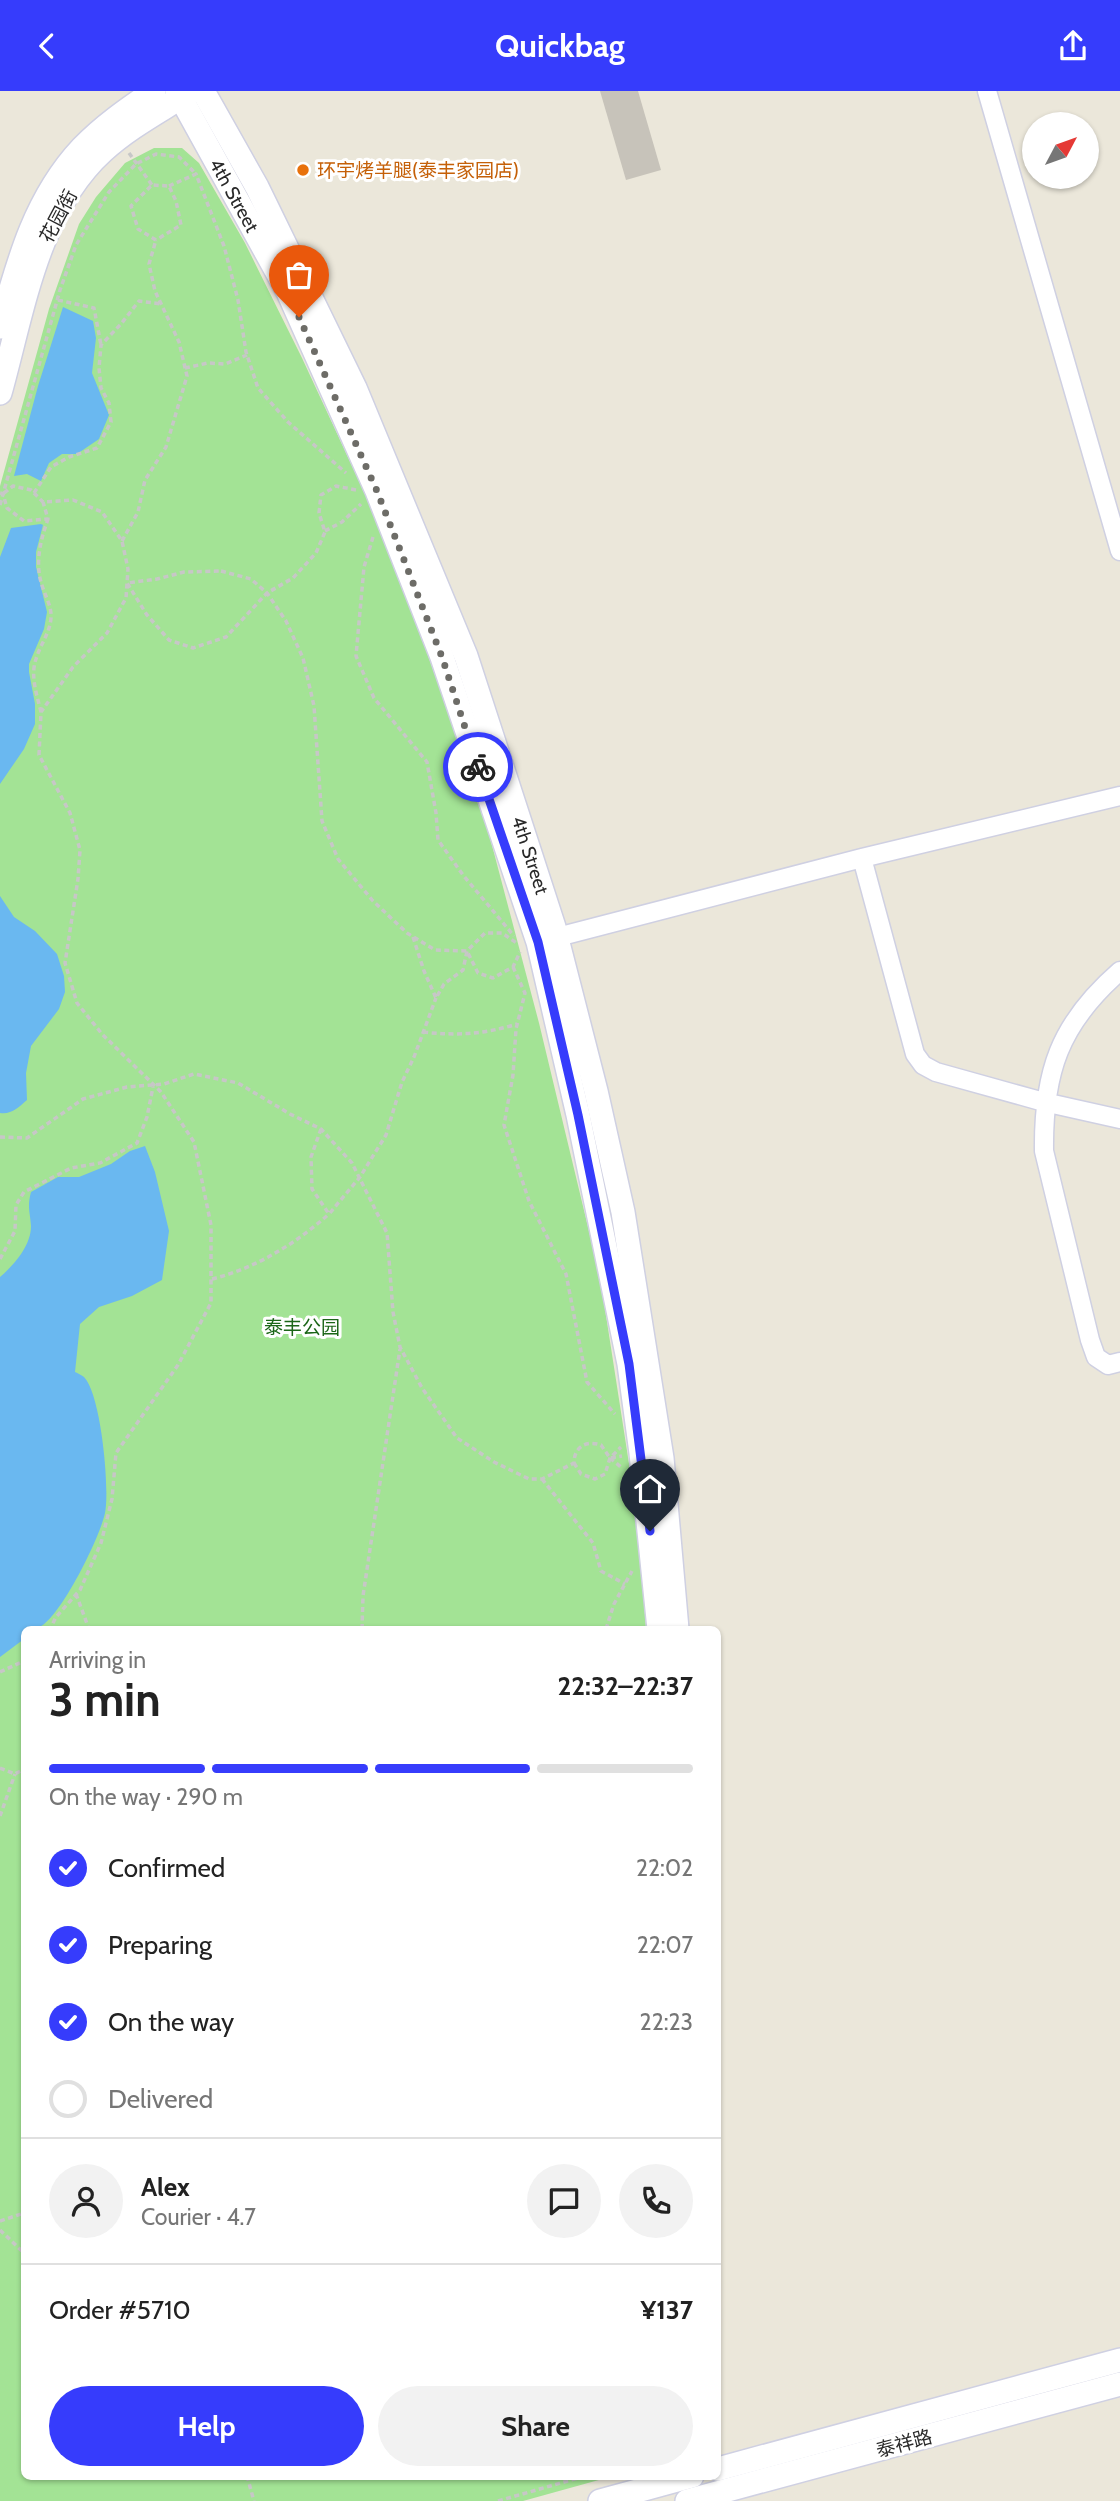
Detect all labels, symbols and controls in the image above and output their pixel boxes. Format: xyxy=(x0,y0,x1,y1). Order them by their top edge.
text: Quickbag xyxy=(495,26,625,65)
icon: back xyxy=(28,27,66,65)
icon: share xyxy=(1054,27,1092,65)
north arrow xyxy=(1022,112,1099,189)
map controls xyxy=(1022,112,1099,189)
street label: 4th Street xyxy=(204,154,264,237)
place label: 环宇烤羊腿(泰丰家园店) xyxy=(317,159,519,182)
marker: 环宇烤羊腿(泰丰家园店) xyxy=(295,162,311,178)
street label: 花园街 xyxy=(35,186,82,247)
pin xyxy=(269,245,329,317)
icon: bag xyxy=(280,256,318,294)
courier xyxy=(443,732,513,802)
icon: bike xyxy=(459,748,497,786)
street label: 4th Street xyxy=(507,813,554,898)
park label: 泰丰公园 xyxy=(264,1316,340,1339)
pin xyxy=(620,1459,680,1531)
icon: home xyxy=(631,1470,669,1508)
text: Arriving in xyxy=(49,1646,146,1674)
text: 22:32–22:37 xyxy=(558,1670,693,1702)
text: 3 min xyxy=(49,1672,161,1728)
text: On the way · 290 m xyxy=(49,1783,243,1811)
icon: check xyxy=(49,1849,87,1887)
text: Confirmed xyxy=(108,1852,225,1884)
text: 22:02 xyxy=(636,1854,693,1882)
icon: check xyxy=(49,1926,87,1964)
text: Preparing xyxy=(108,1929,212,1961)
text: 22:07 xyxy=(637,1931,693,1959)
icon: check xyxy=(49,2003,87,2041)
text: On the way xyxy=(108,2006,234,2038)
text: 22:23 xyxy=(640,2008,693,2036)
text: Delivered xyxy=(108,2083,213,2115)
button: person xyxy=(49,2164,123,2238)
button: chat xyxy=(527,2164,601,2238)
button: phone xyxy=(619,2164,693,2238)
text: Alex xyxy=(141,2171,190,2203)
text: Courier · 4.7 xyxy=(141,2203,256,2231)
text: Order #5710 xyxy=(49,2294,191,2326)
text: ¥137 xyxy=(640,2294,693,2326)
button: Help xyxy=(49,2386,364,2466)
button: Share xyxy=(378,2386,693,2466)
street label: 泰祥路 xyxy=(874,2425,935,2462)

